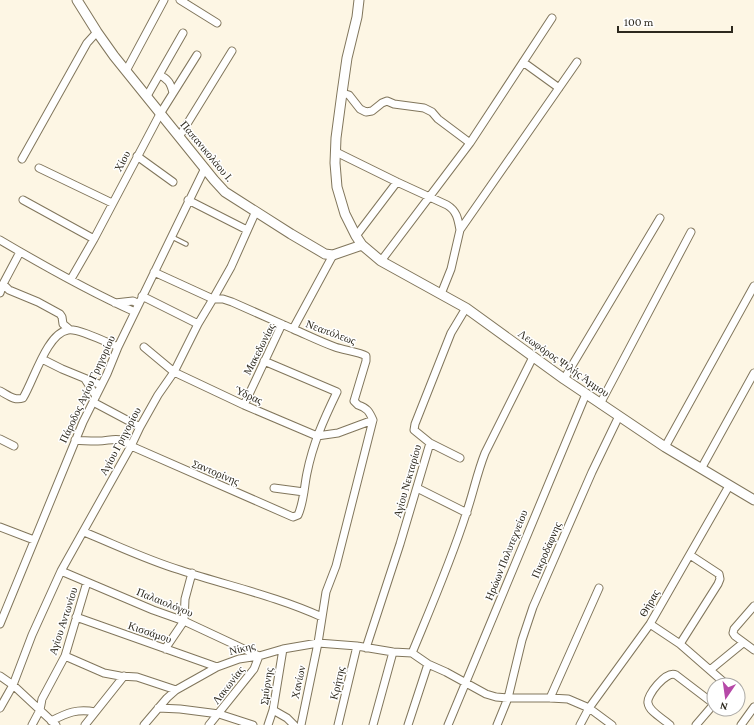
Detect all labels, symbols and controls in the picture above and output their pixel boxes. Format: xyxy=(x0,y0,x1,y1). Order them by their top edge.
scale bar xyxy=(618,8,732,34)
text: 100 m xyxy=(624,15,654,29)
street label: Παπανικολάου Ι. xyxy=(178,118,236,184)
street label: Χίου xyxy=(112,148,133,173)
street label: Νεαπόλεως xyxy=(304,317,358,347)
street label: Μακεδωνίας xyxy=(241,321,277,377)
street label: Λεωφόρος Ψιλής Άμμου xyxy=(516,327,612,400)
street label: Πάροδος Αγίου Γρηγορίου xyxy=(57,333,117,445)
street label: Ύδρας xyxy=(232,383,265,407)
street label: Αγίου Γρηγορίου xyxy=(97,404,143,477)
street label: Αγίου Νεκταρίου xyxy=(391,442,423,519)
street label: Σαντορίνης xyxy=(191,457,242,487)
street label: Ηρώων Πολυτεχνείου xyxy=(482,508,530,602)
street label: Πικροδάφνης xyxy=(529,520,563,580)
street label: Αγίου Αντωνίου xyxy=(46,585,80,656)
street label: Παλαιολόγου xyxy=(135,585,196,619)
street label: Θήρας xyxy=(636,587,662,619)
street label: Κισσάμου xyxy=(126,619,174,646)
street label: Νίκης xyxy=(228,639,257,657)
street label: Λακωνίας xyxy=(210,663,247,706)
street label: Χανίων xyxy=(289,664,307,700)
street label: Κρήτης xyxy=(327,665,347,701)
street label: Σμύρνης xyxy=(257,666,276,705)
north arrow xyxy=(706,677,746,717)
text: N xyxy=(718,700,729,713)

